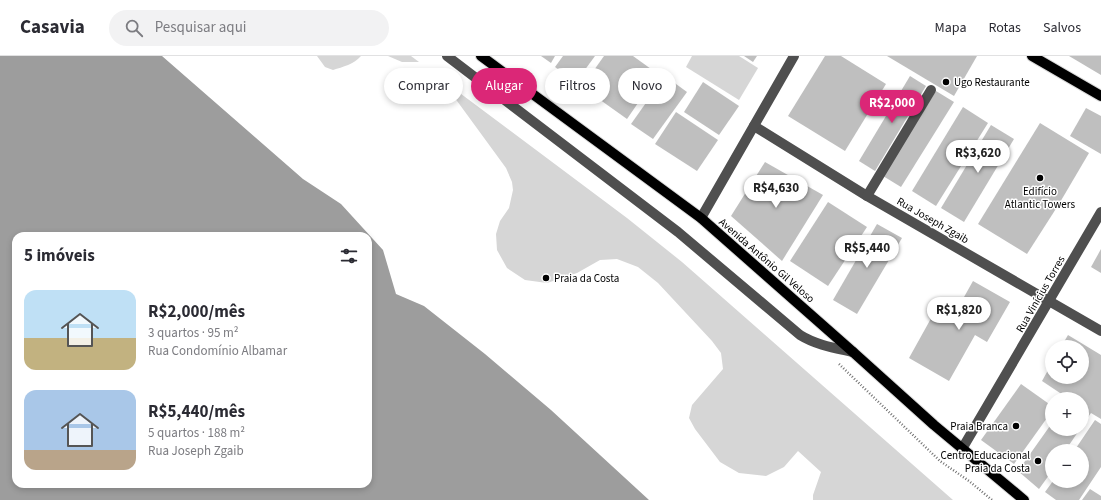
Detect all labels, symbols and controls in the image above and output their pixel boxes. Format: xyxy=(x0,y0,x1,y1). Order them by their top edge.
search box xyxy=(109,10,389,46)
text: Casavia xyxy=(20,14,85,41)
icon: search xyxy=(123,17,145,39)
text: Pesquisar aqui xyxy=(155,17,247,38)
text: Mapa xyxy=(935,18,966,38)
text: Rotas xyxy=(988,18,1021,38)
text: Salvos xyxy=(1043,18,1081,38)
chip: Comprar xyxy=(384,68,463,104)
chip: Alugar xyxy=(471,68,537,104)
chip: Filtros xyxy=(545,68,610,104)
chip: Novo xyxy=(618,68,676,104)
place label: Ugo Restaurante xyxy=(954,75,1030,90)
marker: Ugo Restaurante xyxy=(941,77,951,87)
pin: R$2,000 xyxy=(855,90,929,124)
text: R$2,000 xyxy=(869,94,915,112)
pin: R$3,620 xyxy=(941,140,1015,174)
text: R$3,620 xyxy=(955,144,1001,162)
marker: Edifício Atlantic Towers xyxy=(1035,173,1045,183)
pin: R$4,630 xyxy=(739,175,813,209)
text: R$4,630 xyxy=(753,179,799,197)
place label: Edifício Atlantic Towers xyxy=(1005,184,1076,212)
street label: Rua Joseph Zgaib xyxy=(894,194,972,247)
street label: Avenida Antônio Gil Veloso xyxy=(716,215,818,306)
pin: R$5,440 xyxy=(830,235,904,269)
text: R$5,440 xyxy=(844,239,890,257)
text: 5 imóveis xyxy=(24,244,95,268)
icon: filters xyxy=(338,245,360,267)
street label: Rua Vinícius Torres xyxy=(1012,253,1069,335)
place label: Praia da Costa xyxy=(554,271,619,286)
marker: Praia da Costa xyxy=(541,273,551,283)
pin: R$1,820 xyxy=(922,297,996,331)
text: R$2,000/mês xyxy=(148,300,245,324)
text: R$1,820 xyxy=(936,301,982,319)
icon: home xyxy=(56,306,104,354)
text: 3 quartos · 95 m² xyxy=(148,324,239,342)
map controls xyxy=(1045,340,1089,488)
button: locate xyxy=(1045,340,1089,384)
text: Rua Condomínio Albamar xyxy=(148,342,287,360)
button: + xyxy=(1045,392,1089,436)
text: R$5,440/mês xyxy=(148,400,245,424)
icon: home xyxy=(56,406,104,454)
place label: Praia Branca xyxy=(950,419,1008,434)
marker: Praia Branca xyxy=(1011,421,1021,431)
text: 5 quartos · 188 m² xyxy=(148,424,245,442)
text: Rua Joseph Zgaib xyxy=(148,442,244,460)
button: − xyxy=(1045,444,1089,488)
place label: Centro Educacional Praia da Costa xyxy=(940,448,1030,476)
marker: Centro Educacional Praia da Costa xyxy=(1033,456,1043,466)

